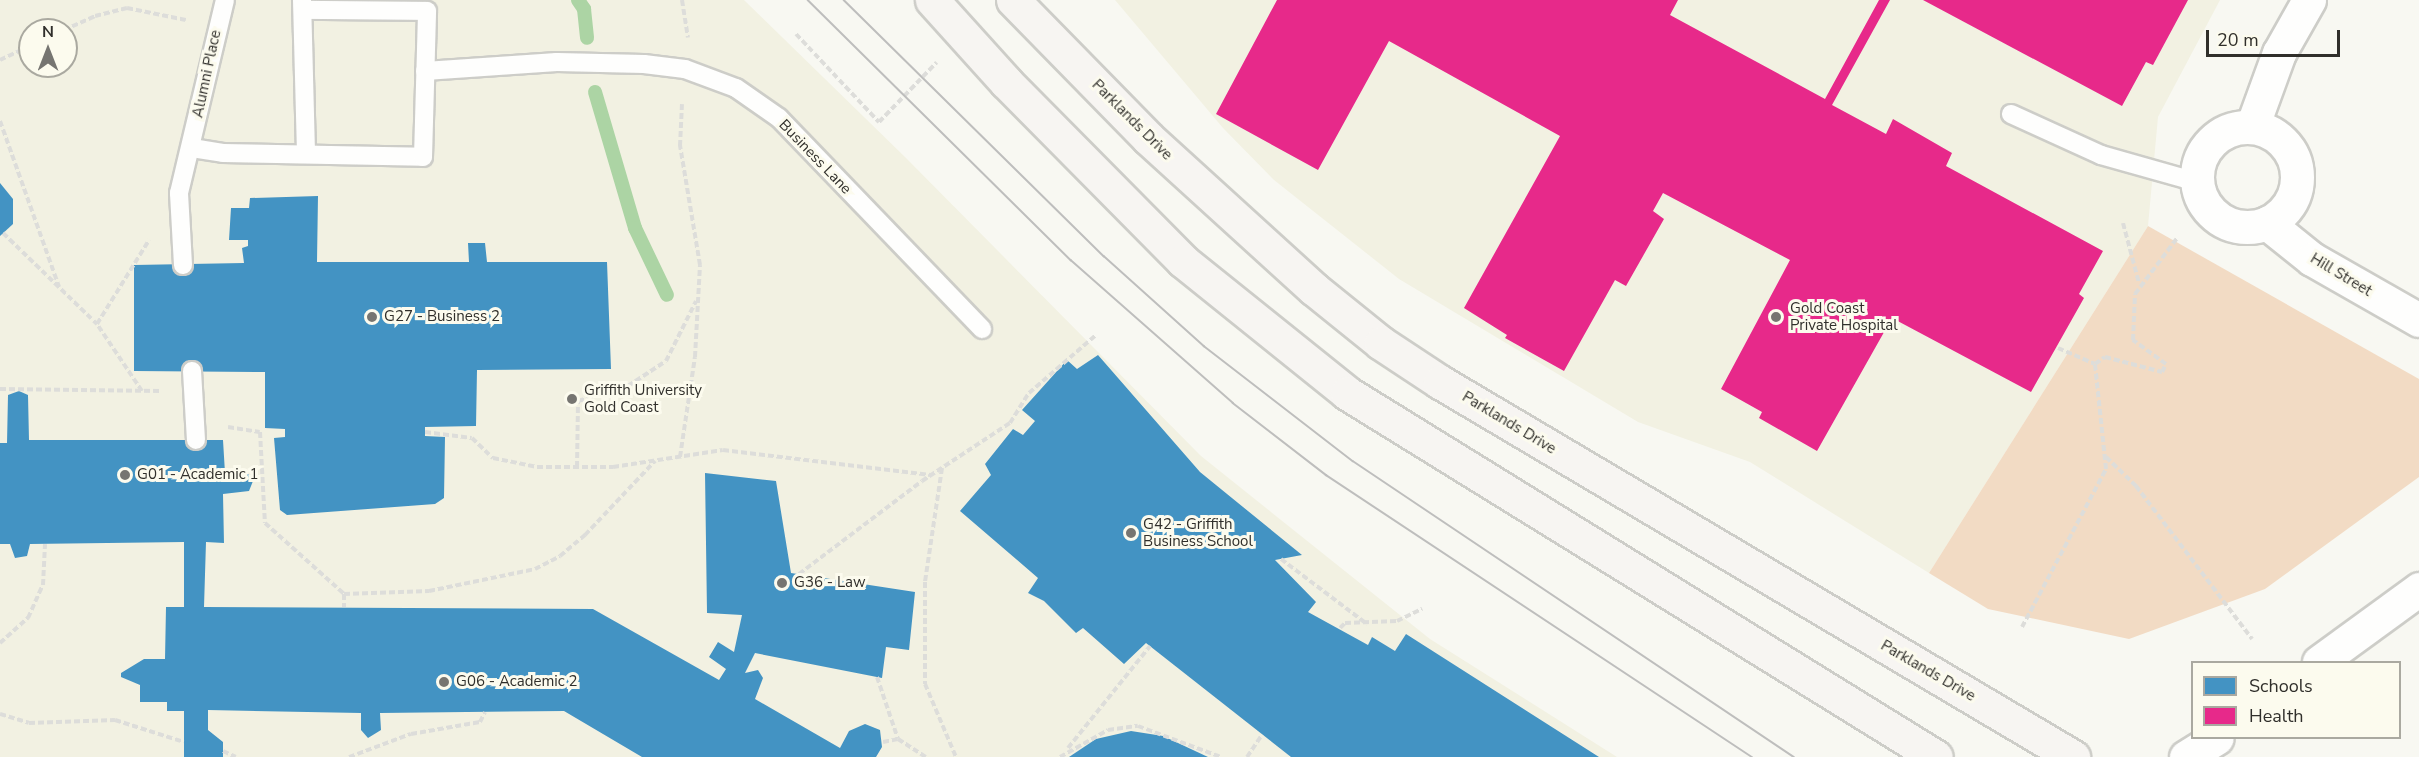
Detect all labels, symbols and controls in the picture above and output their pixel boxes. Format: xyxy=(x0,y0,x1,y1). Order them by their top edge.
north arrow xyxy=(18,18,78,78)
scale bar xyxy=(2209,18,2342,56)
text: N xyxy=(42,21,54,43)
text: 20 m xyxy=(2217,28,2259,52)
street label: Alumni Place xyxy=(189,29,225,119)
street label: Parklands Drive xyxy=(1088,76,1176,164)
street label: Business Lane xyxy=(775,116,855,198)
street label: Hill Street xyxy=(2307,250,2375,300)
place label: Gold Coast Private Hospital xyxy=(1790,299,1898,334)
place label: G27 - Business 2 xyxy=(384,308,500,326)
marker: Gold Coast Private Hospital xyxy=(1767,308,1785,326)
marker: G27 - Business 2 xyxy=(365,310,379,324)
place label: Griffith University Gold Coast xyxy=(584,381,702,416)
street label: Parklands Drive xyxy=(1459,388,1559,458)
marker: Griffith University Gold Coast xyxy=(565,392,579,406)
place label: G01 - Academic 1 xyxy=(137,466,258,484)
marker: G01 - Academic 1 xyxy=(118,468,132,482)
place label: G42 - Griffith Business School xyxy=(1143,515,1253,550)
marker: G42 - Griffith Business School xyxy=(1124,526,1138,540)
place label: G36 - Law xyxy=(794,574,866,592)
marker: G36 - Law xyxy=(775,576,789,590)
street label: Parklands Drive xyxy=(1877,637,1979,705)
legend xyxy=(2191,661,2401,739)
place label: G06 - Academic 2 xyxy=(456,673,577,691)
text: Schools xyxy=(2249,674,2313,698)
marker: G06 - Academic 2 xyxy=(437,675,451,689)
text: Health xyxy=(2249,704,2304,728)

